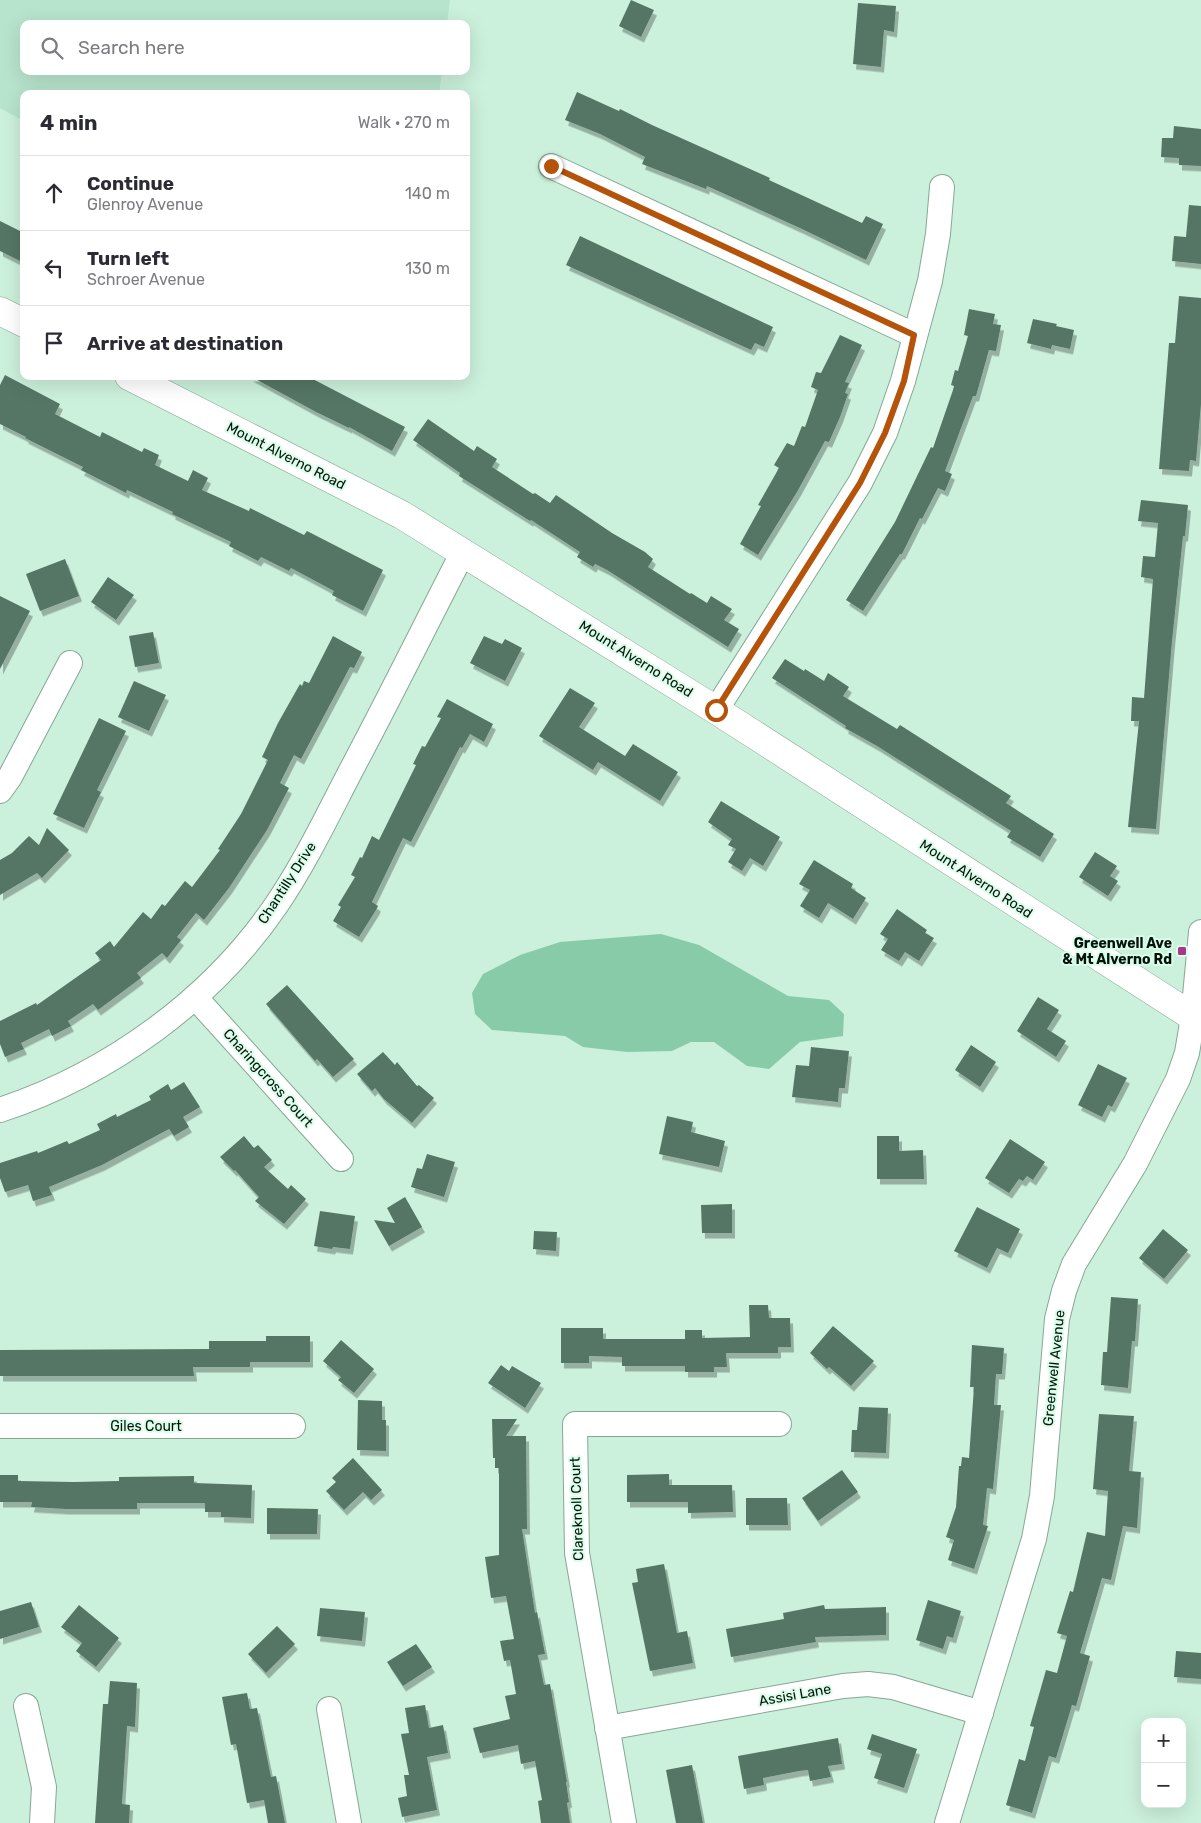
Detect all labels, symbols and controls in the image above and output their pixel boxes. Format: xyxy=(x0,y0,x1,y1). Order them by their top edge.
search box xyxy=(20,20,470,75)
icon: search xyxy=(38,34,66,62)
text: Search here xyxy=(78,36,185,59)
text: 4 min xyxy=(40,110,98,135)
text: Walk · 270 m xyxy=(358,113,450,132)
route end xyxy=(540,155,563,178)
text: Continue xyxy=(87,172,174,195)
icon: ahead xyxy=(40,179,68,207)
text: 140 m xyxy=(405,184,450,203)
text: Glenroy Avenue xyxy=(87,195,203,214)
text: Turn left xyxy=(87,247,169,270)
icon: left xyxy=(40,254,68,282)
text: 130 m xyxy=(405,259,450,278)
text: Schroer Avenue xyxy=(87,270,205,289)
icon: arrive xyxy=(40,329,68,357)
text: Arrive at destination xyxy=(87,332,283,355)
street label: Mount Alverno Road xyxy=(224,419,348,493)
street label: Mount Alverno Road xyxy=(576,617,696,701)
route start xyxy=(705,699,728,722)
street label: Mount Alverno Road xyxy=(916,836,1036,922)
street label: Chantilly Drive xyxy=(254,839,320,927)
place label: Greenwell Ave & Mt Alverno Rd xyxy=(1062,935,1172,968)
marker: Greenwell Ave & Mt Alverno Rd xyxy=(1176,945,1188,957)
street label: Charingcross Court xyxy=(219,1025,317,1131)
street label: Greenwell Avenue xyxy=(1039,1309,1069,1427)
street label: Giles Court xyxy=(110,1418,182,1435)
street label: Clareknoll Court xyxy=(567,1456,587,1561)
street label: Assisi Lane xyxy=(758,1680,833,1710)
map controls xyxy=(1141,1718,1186,1808)
button: + xyxy=(1141,1718,1186,1763)
button: − xyxy=(1141,1763,1186,1808)

